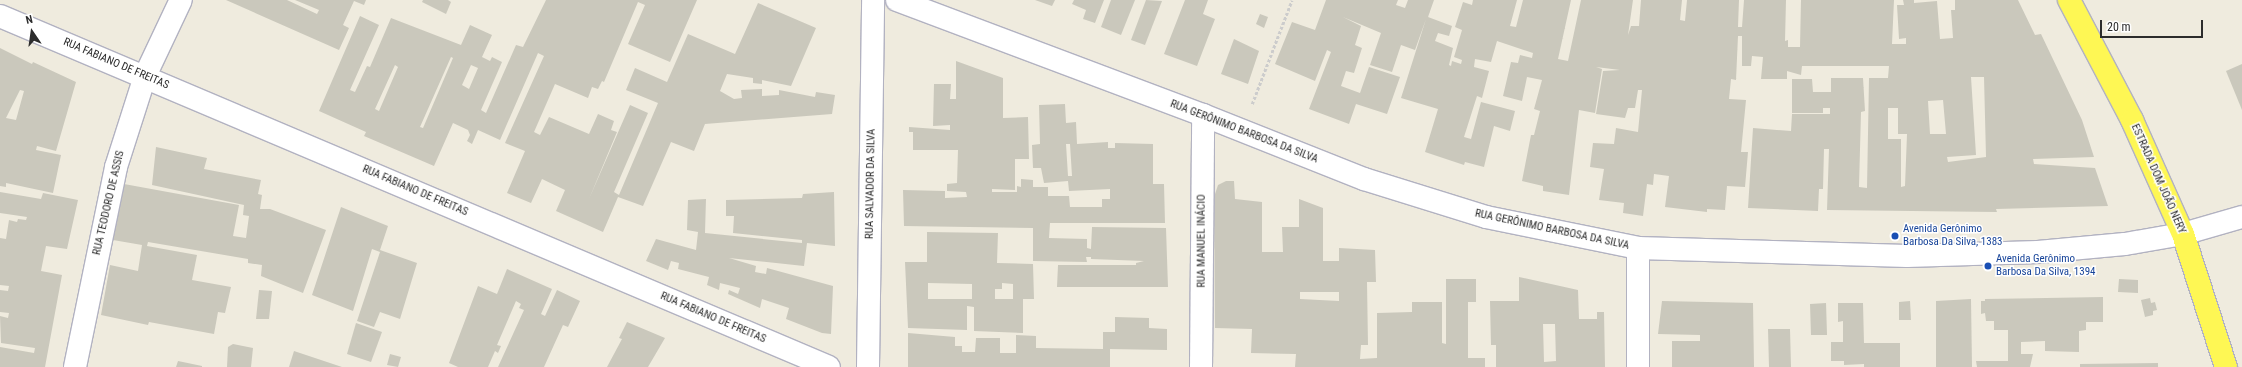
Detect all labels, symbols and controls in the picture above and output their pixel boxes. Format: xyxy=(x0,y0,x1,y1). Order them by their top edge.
north arrow xyxy=(12,12,52,52)
scale bar xyxy=(2102,12,2205,38)
text: N xyxy=(24,13,34,27)
text: 20 m xyxy=(2107,20,2131,34)
street label: RUA FABIANO DE FREITAS xyxy=(61,36,171,92)
street label: RUA GERÔNIMO BARBOSA DA SILVA xyxy=(1168,98,1320,166)
street label: ESTRADA DOM JOÃO NERY xyxy=(2128,122,2188,236)
street label: RUA SALVADOR DA SILVA xyxy=(863,129,879,239)
street label: RUA TEODORO DE ASSIS xyxy=(91,149,127,257)
street label: RUA FABIANO DE FREITAS xyxy=(360,163,470,219)
street label: RUA MANUEL INÁCIO xyxy=(1195,194,1209,288)
street label: RUA GERÔNIMO BARBOSA DA SILVA xyxy=(1474,207,1630,253)
place label: Avenida Gerônimo Barbosa Da Silva, 1383 xyxy=(1903,223,2003,249)
marker: Avenida Gerônimo Barbosa Da Silva, 1383 xyxy=(1890,231,1900,241)
place label: Avenida Gerônimo Barbosa Da Silva, 1394 xyxy=(1996,253,2096,279)
marker: Avenida Gerônimo Barbosa Da Silva, 1394 xyxy=(1983,261,1993,271)
street label: RUA FABIANO DE FREITAS xyxy=(658,290,768,346)

